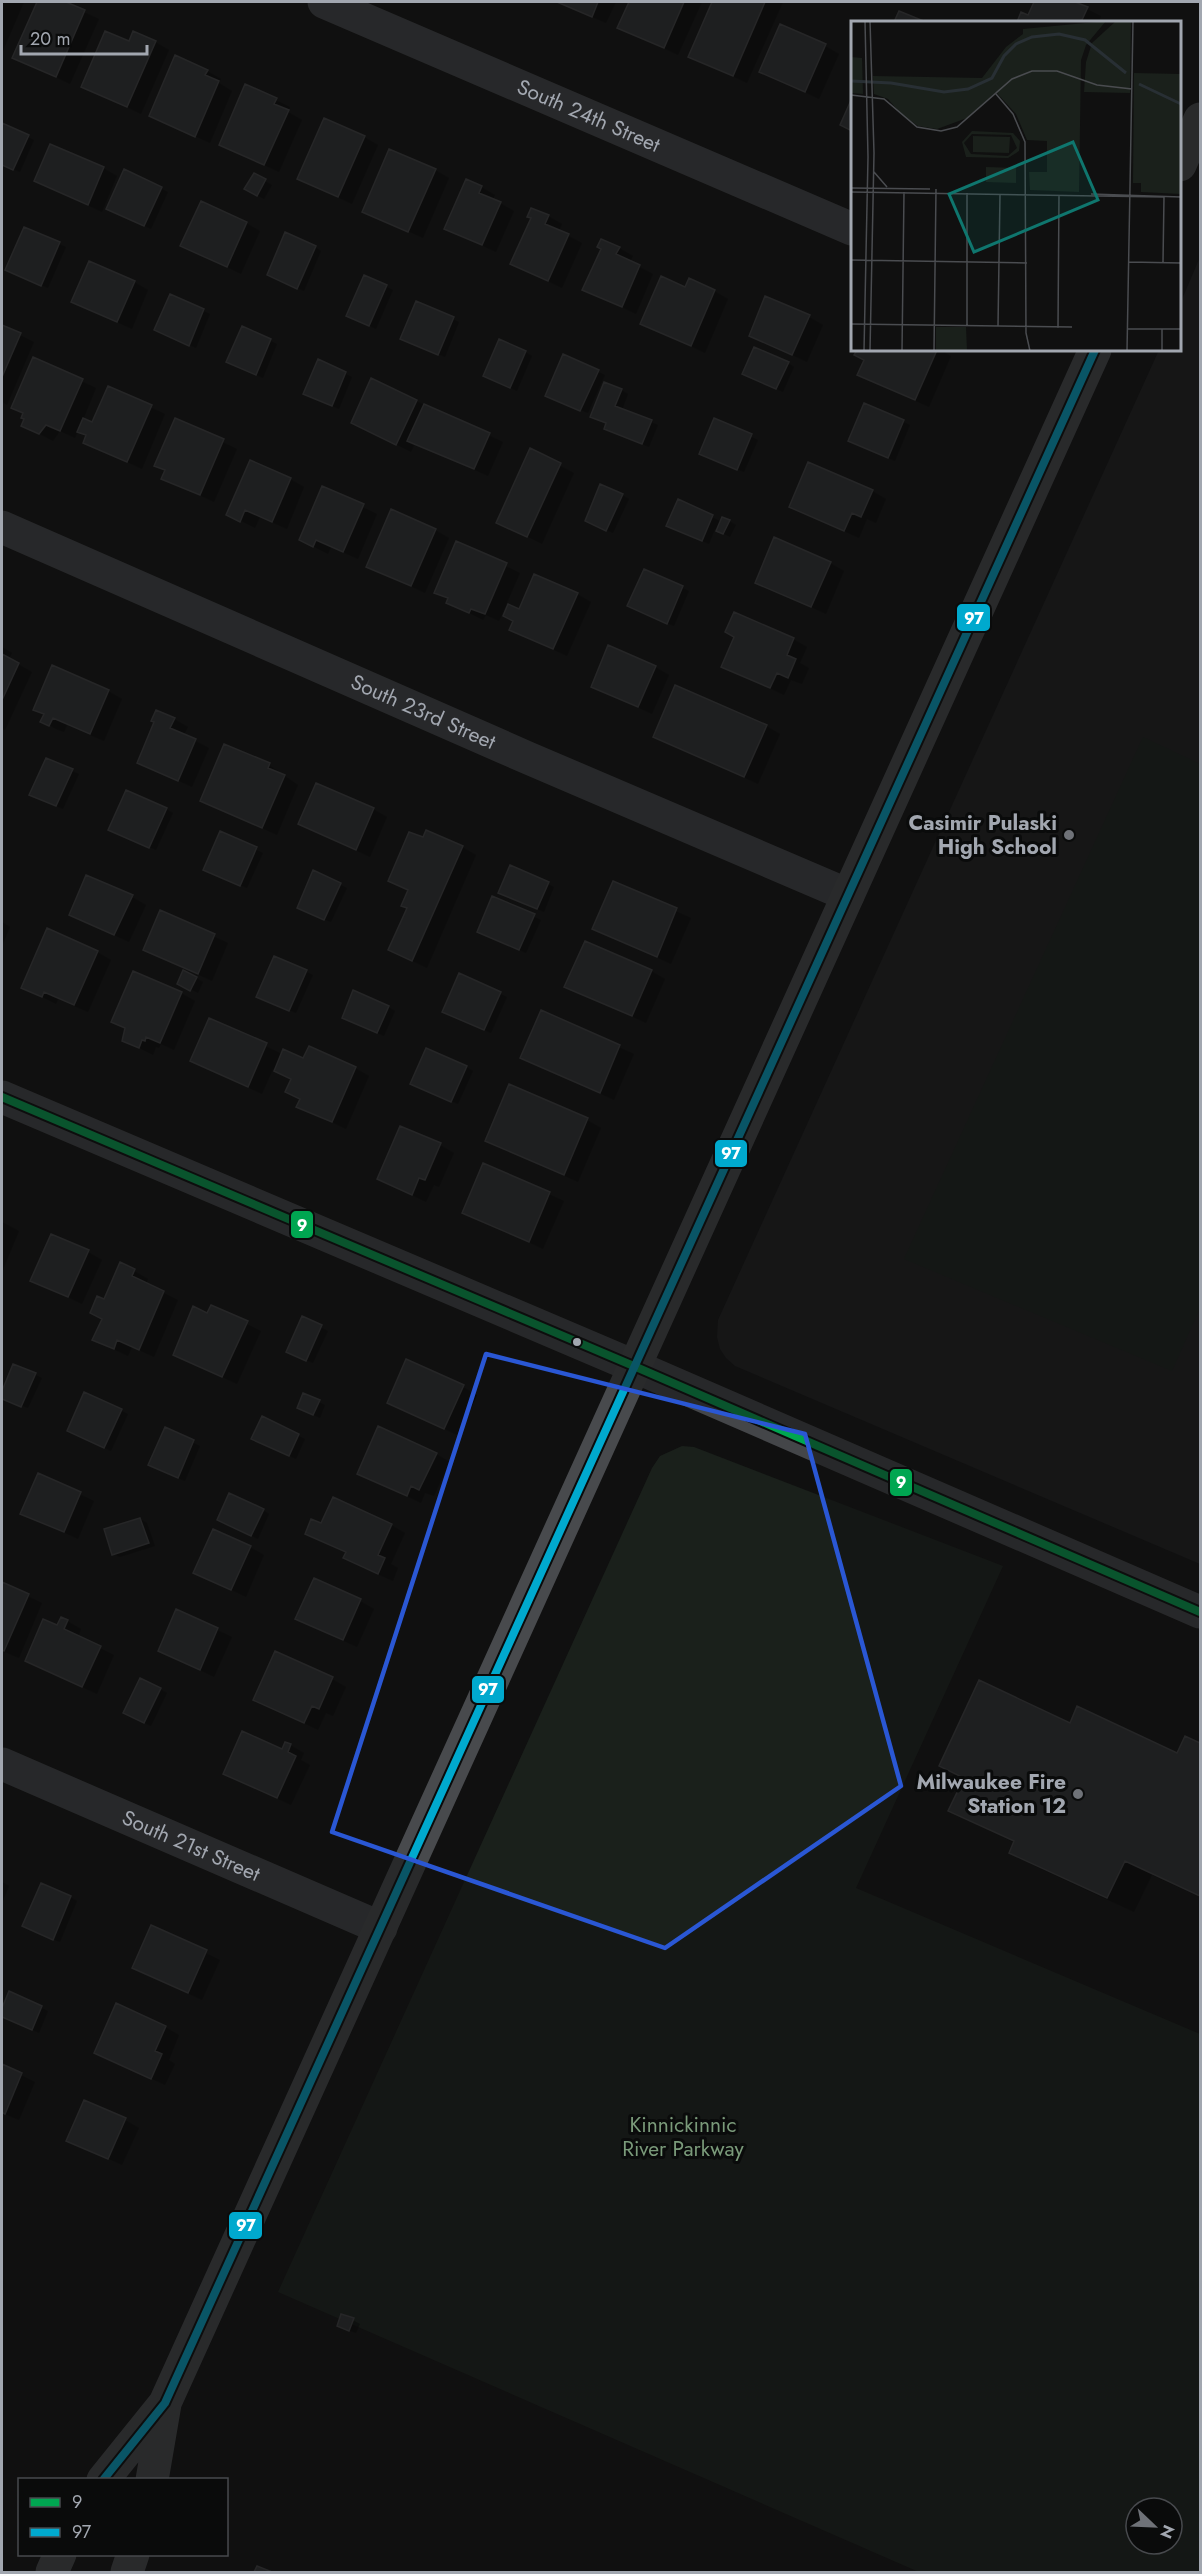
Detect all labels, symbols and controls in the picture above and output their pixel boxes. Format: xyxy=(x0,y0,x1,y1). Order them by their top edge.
scale bar xyxy=(21,18,147,56)
inset map xyxy=(851,21,1181,351)
text: 20 m xyxy=(30,26,70,52)
street label: South 24th Street xyxy=(512,72,665,160)
line badge: 97 xyxy=(956,603,991,632)
text: 97 xyxy=(964,607,984,630)
street label: South 23rd Street xyxy=(346,667,500,757)
place label: Casimir Pulaski High School xyxy=(908,808,1057,862)
marker: Casimir Pulaski High School xyxy=(1062,828,1076,842)
line badge: 97 xyxy=(714,1139,748,1168)
text: 97 xyxy=(721,1142,741,1165)
line badge: 9 xyxy=(290,1210,314,1239)
text: 9 xyxy=(297,1214,307,1237)
unlabelled marker xyxy=(571,1336,583,1348)
line badge: 9 xyxy=(889,1468,913,1497)
text: 9 xyxy=(896,1471,906,1494)
line badge: 97 xyxy=(471,1675,505,1704)
text: 97 xyxy=(478,1678,498,1701)
place label: Milwaukee Fire Station 12 xyxy=(917,1767,1066,1821)
marker: Milwaukee Fire Station 12 xyxy=(1071,1787,1085,1801)
street label: South 21st Street xyxy=(117,1803,265,1889)
park label: Kinnickinnic River Parkway xyxy=(622,2110,745,2164)
line badge: 97 xyxy=(228,2211,263,2240)
text: 97 xyxy=(236,2214,256,2237)
legend xyxy=(18,2478,228,2556)
text: 9 xyxy=(72,2489,82,2515)
north arrow xyxy=(1124,2496,1184,2556)
text: 97 xyxy=(72,2519,92,2545)
text: N xyxy=(1154,2521,1180,2542)

